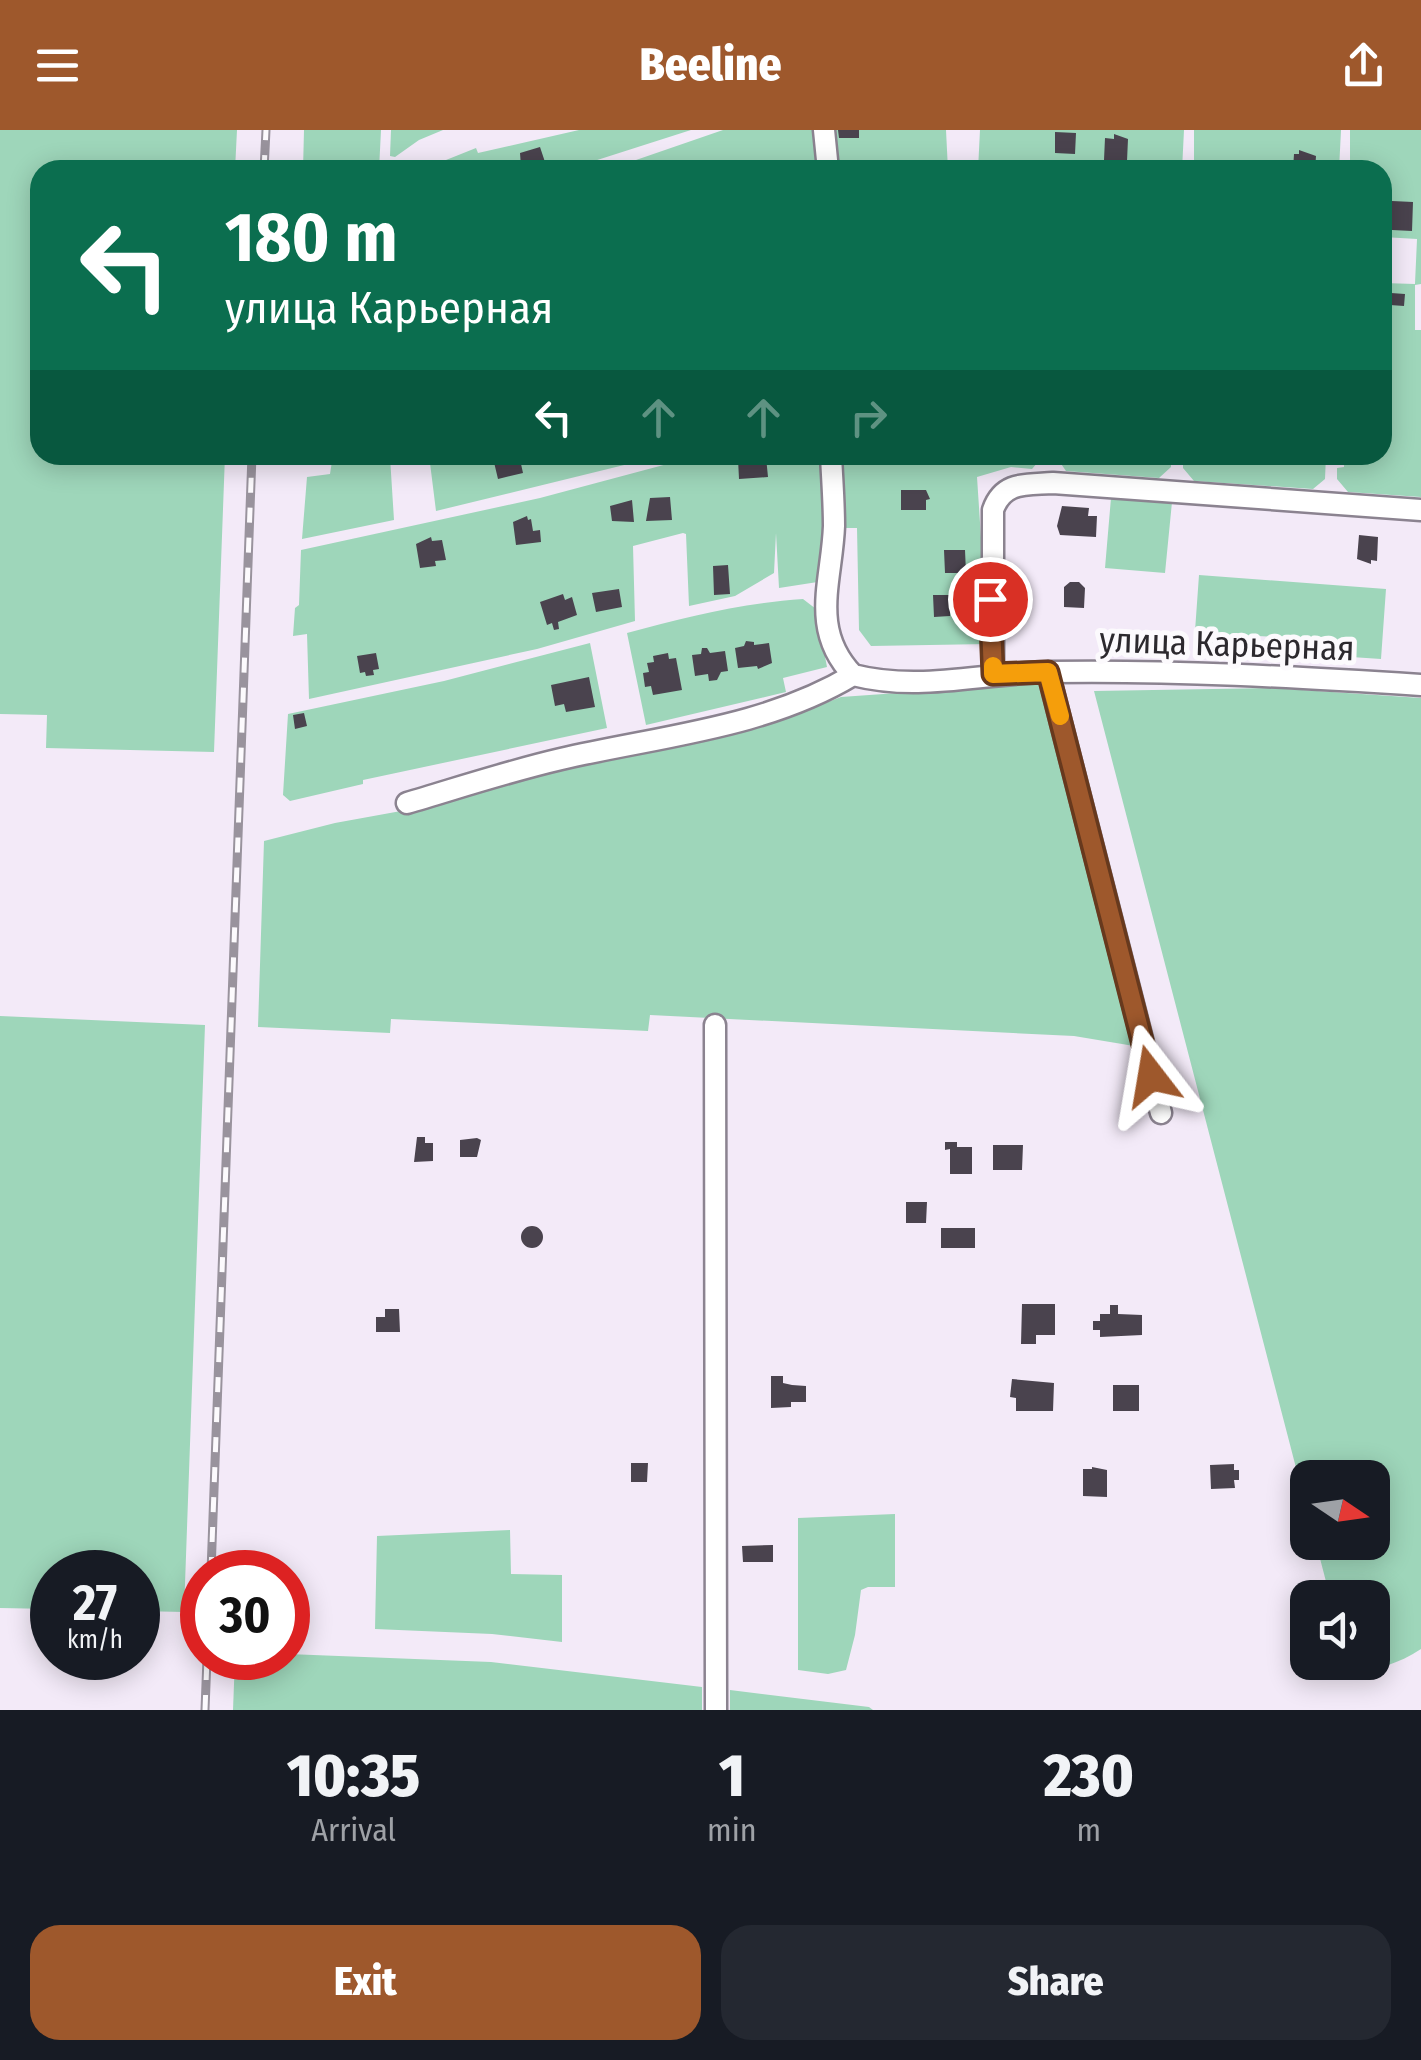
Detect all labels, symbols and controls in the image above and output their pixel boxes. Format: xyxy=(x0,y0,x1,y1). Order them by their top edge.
icon: menu xyxy=(30,38,85,93)
text: Beeline xyxy=(640,38,781,92)
icon: share xyxy=(1336,38,1391,93)
text: 180 m xyxy=(225,196,398,280)
icon: left xyxy=(60,200,190,330)
text: улица Карьерная xyxy=(225,281,553,335)
icon: left xyxy=(526,390,581,445)
icon: ahead xyxy=(631,390,686,445)
icon: ahead xyxy=(736,390,791,445)
icon: right xyxy=(841,390,896,445)
pin xyxy=(948,557,1033,642)
icon: arrive xyxy=(963,572,1018,627)
street label: улица Карьерная xyxy=(1099,619,1355,669)
position arrow xyxy=(1099,1024,1203,1128)
north arrow xyxy=(1290,1460,1390,1560)
map controls xyxy=(1290,1460,1390,1680)
speed limit sign: 30 xyxy=(180,1550,310,1680)
text: 27 xyxy=(73,1573,117,1633)
button: sound xyxy=(1290,1580,1390,1680)
text: km/h xyxy=(67,1625,123,1655)
text: 10:35 xyxy=(287,1740,420,1812)
text: 1 xyxy=(719,1740,745,1812)
text: 230 xyxy=(1044,1740,1134,1812)
text: Arrival xyxy=(311,1811,396,1849)
text: min xyxy=(707,1811,757,1849)
text: m xyxy=(1076,1811,1101,1849)
button: Exit xyxy=(30,1925,701,2040)
button: Share xyxy=(721,1925,1391,2040)

